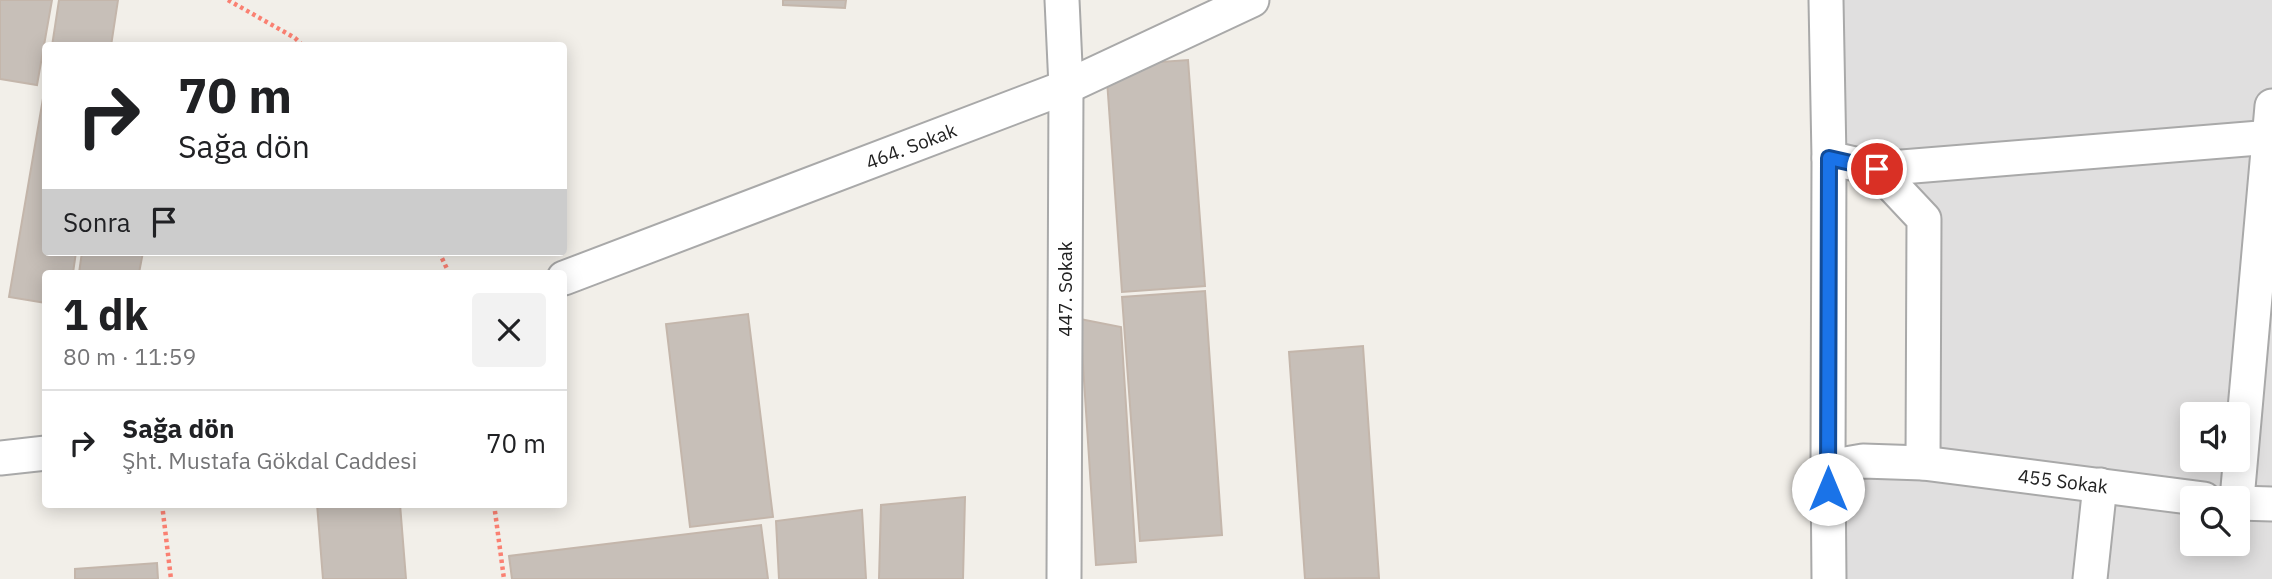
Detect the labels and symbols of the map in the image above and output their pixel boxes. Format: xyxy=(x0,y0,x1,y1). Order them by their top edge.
street label: 464. Sokak xyxy=(862,118,960,174)
pin xyxy=(1847,139,1907,199)
street label: 447. Sokak xyxy=(1053,241,1077,337)
position arrow xyxy=(1791,452,1865,526)
street label: 455 Sokak xyxy=(2017,464,2109,498)

